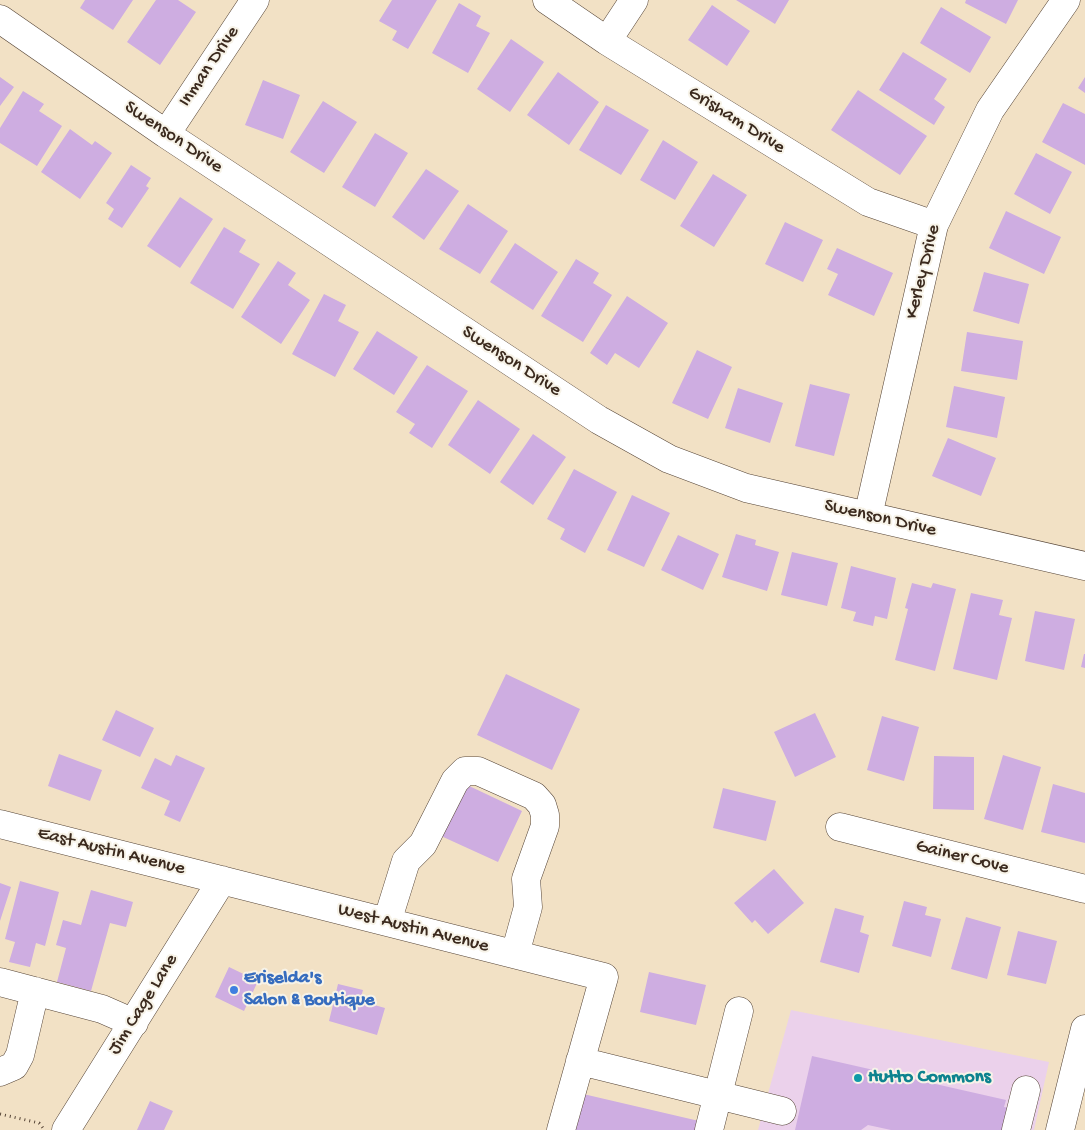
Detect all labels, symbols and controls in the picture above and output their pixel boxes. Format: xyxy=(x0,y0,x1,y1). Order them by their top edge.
street label: Inman Drive xyxy=(175,22,245,112)
street label: Grisham Drive xyxy=(683,82,789,160)
street label: Swenson Drive xyxy=(119,97,227,179)
street label: Kerley Drive xyxy=(901,223,947,321)
street label: Swenson Drive xyxy=(457,321,565,403)
street label: Swenson Drive xyxy=(822,495,938,543)
street label: East Austin Avenue xyxy=(35,823,187,881)
street label: Gainer Cove xyxy=(913,835,1011,881)
street label: West Austin Avenue xyxy=(335,899,491,959)
street label: Jim Cage Lane xyxy=(104,950,184,1060)
place label: Eriselda's Salon & Boutique xyxy=(244,968,375,1012)
marker: Eriselda's Salon & Boutique xyxy=(228,984,240,996)
place label: Hutto Commons xyxy=(868,1067,991,1089)
marker: Hutto Commons xyxy=(852,1072,864,1084)

